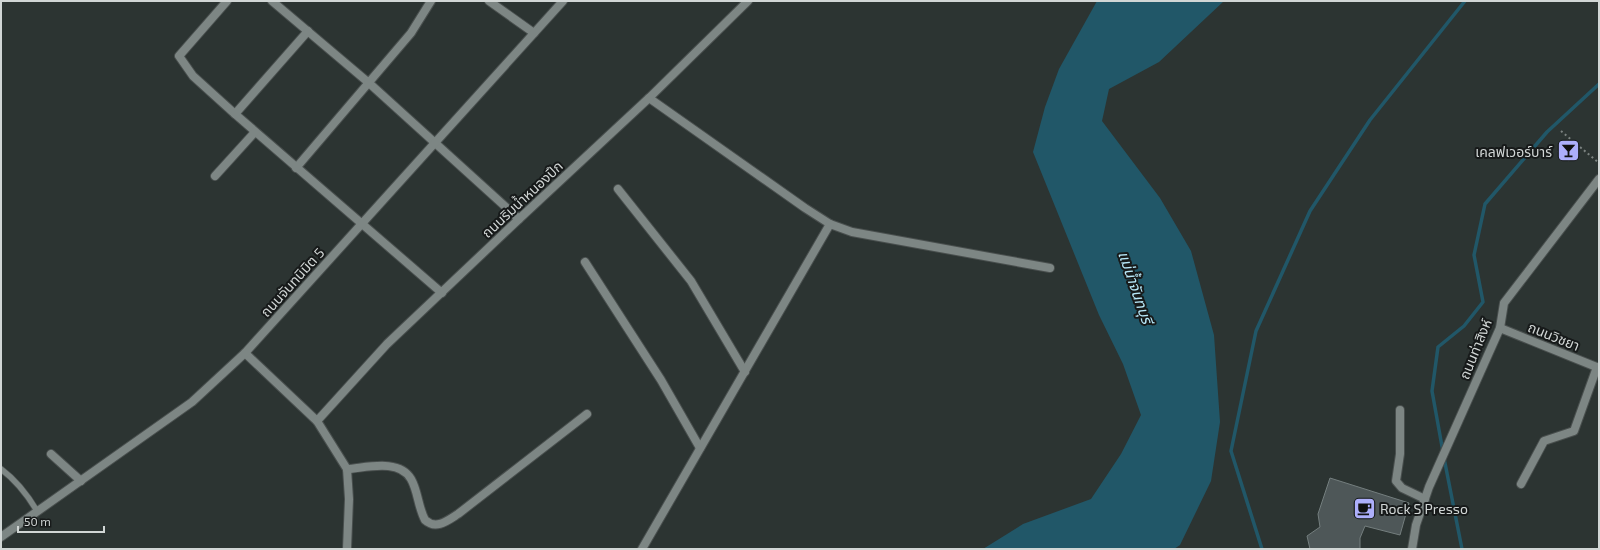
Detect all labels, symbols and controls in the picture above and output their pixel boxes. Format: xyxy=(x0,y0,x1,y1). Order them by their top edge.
bar icon: เคลฟเวอร์บาร์ xyxy=(1555,138,1581,164)
place label: เคลฟเวอร์บาร์ xyxy=(1475,143,1553,160)
street label: ถนนริมน้ำหนองปึก xyxy=(477,156,566,241)
street label: ถนนจันทนิมิต 5 xyxy=(257,244,327,320)
water label: แม่น้ำจันทบุรี xyxy=(1114,248,1159,329)
street label: ถนนท่าสิงห์ xyxy=(1455,316,1495,382)
street label: ถนนวิชยา xyxy=(1526,318,1582,354)
cafe icon: Rock S Presso xyxy=(1351,495,1377,521)
place label: Rock S Presso xyxy=(1380,500,1468,517)
scale bar xyxy=(18,508,104,534)
text: 50 m xyxy=(24,514,51,528)

